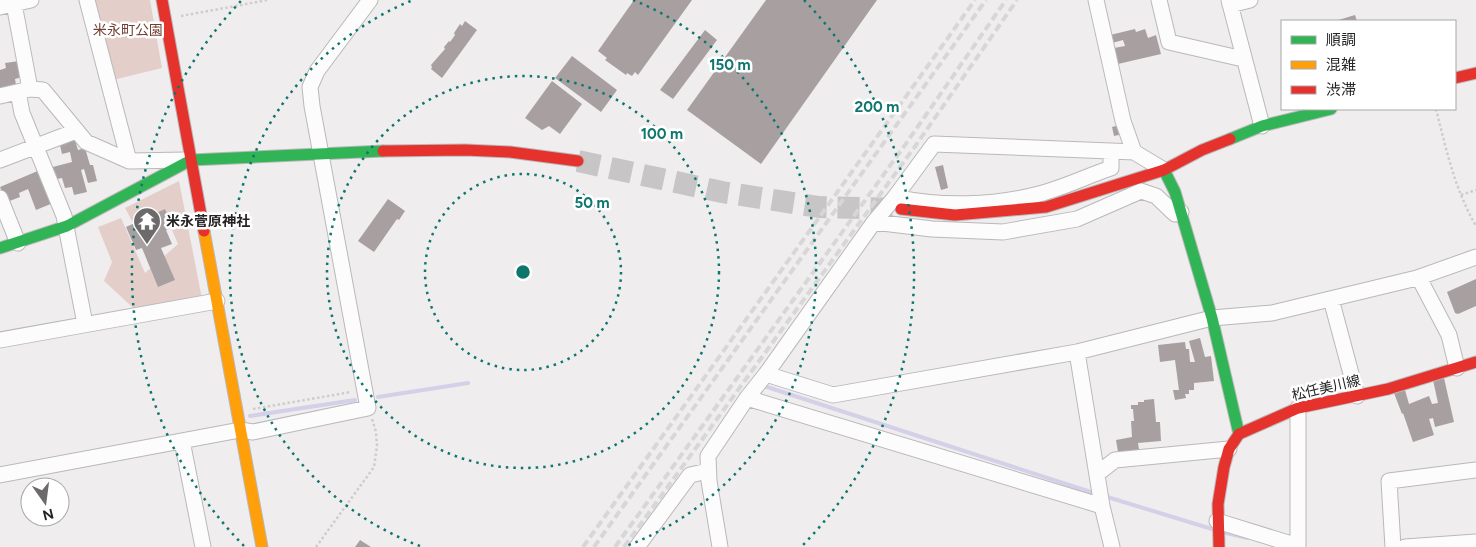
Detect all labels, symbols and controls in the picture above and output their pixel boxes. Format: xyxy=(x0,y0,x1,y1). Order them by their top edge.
legend xyxy=(1281,20,1456,110)
park label: 米永町公園 xyxy=(93,22,163,39)
text: 順調 xyxy=(1326,31,1356,49)
text: 150 m xyxy=(709,56,751,74)
text: 混雑 xyxy=(1326,56,1356,74)
text: 渋滞 xyxy=(1326,81,1356,99)
text: 200 m xyxy=(855,98,899,116)
text: 100 m xyxy=(641,125,683,143)
text: 50 m xyxy=(574,194,610,212)
temple icon: 米永菅原神社 xyxy=(132,206,162,245)
place label: 米永菅原神社 xyxy=(166,213,250,230)
centre of rings xyxy=(514,263,532,281)
street label: 松任美川線 xyxy=(1290,372,1362,404)
north arrow xyxy=(20,477,70,527)
text: N xyxy=(41,505,55,524)

